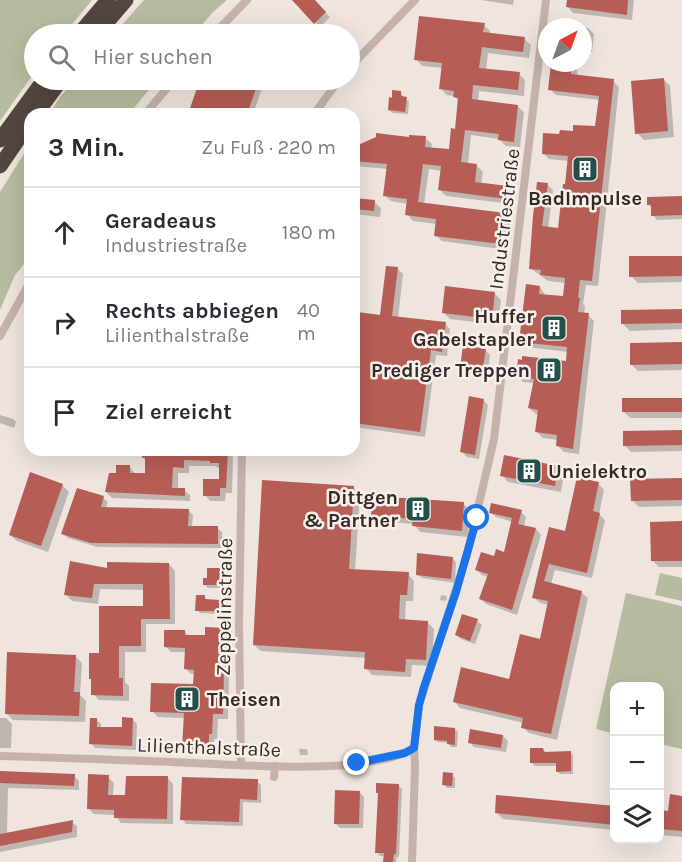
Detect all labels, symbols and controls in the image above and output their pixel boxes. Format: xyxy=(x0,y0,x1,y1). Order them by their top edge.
north arrow xyxy=(538,18,592,72)
search box xyxy=(24,24,360,90)
icon: search xyxy=(45,41,78,74)
text: Hier suchen xyxy=(93,44,213,70)
text: 3 Min. xyxy=(48,132,124,163)
text: Zu Fuß · 220 m xyxy=(201,136,336,159)
street label: Industriestraße xyxy=(484,147,525,291)
building icon: BadImpulse xyxy=(570,154,600,184)
place label: BadImpulse xyxy=(528,187,642,210)
text: Geradeaus xyxy=(105,208,217,234)
icon: ahead xyxy=(48,216,81,249)
text: 180 m xyxy=(282,221,336,244)
text: Industriestraße xyxy=(105,234,247,257)
text: Rechts abbiegen xyxy=(105,298,279,324)
text: 40 m xyxy=(297,299,320,345)
place label: Huffer Gabelstapler xyxy=(413,305,534,351)
icon: right xyxy=(48,306,81,339)
building icon: Huffer Gabelstapler xyxy=(539,313,569,343)
text: Lilienthalstraße xyxy=(105,324,249,347)
building icon: Prediger Treppen xyxy=(534,355,564,385)
place label: Prediger Treppen xyxy=(371,359,530,382)
icon: arrive xyxy=(48,396,81,429)
text: Ziel erreicht xyxy=(105,399,232,425)
building icon: Unielektro xyxy=(514,456,544,486)
place label: Unielektro xyxy=(548,460,647,483)
place label: Dittgen & Partner xyxy=(304,486,398,532)
building icon: Dittgen & Partner xyxy=(403,494,433,524)
route start xyxy=(463,504,489,530)
street label: Zeppelinstraße xyxy=(212,538,237,676)
map controls xyxy=(610,682,664,844)
button: + xyxy=(610,682,664,736)
building icon: Theisen xyxy=(172,684,202,714)
place label: Theisen xyxy=(207,688,281,711)
street label: Lilienthalstraße xyxy=(137,733,281,762)
button: − xyxy=(610,736,664,790)
route end xyxy=(343,749,369,775)
button: layers xyxy=(610,790,664,844)

